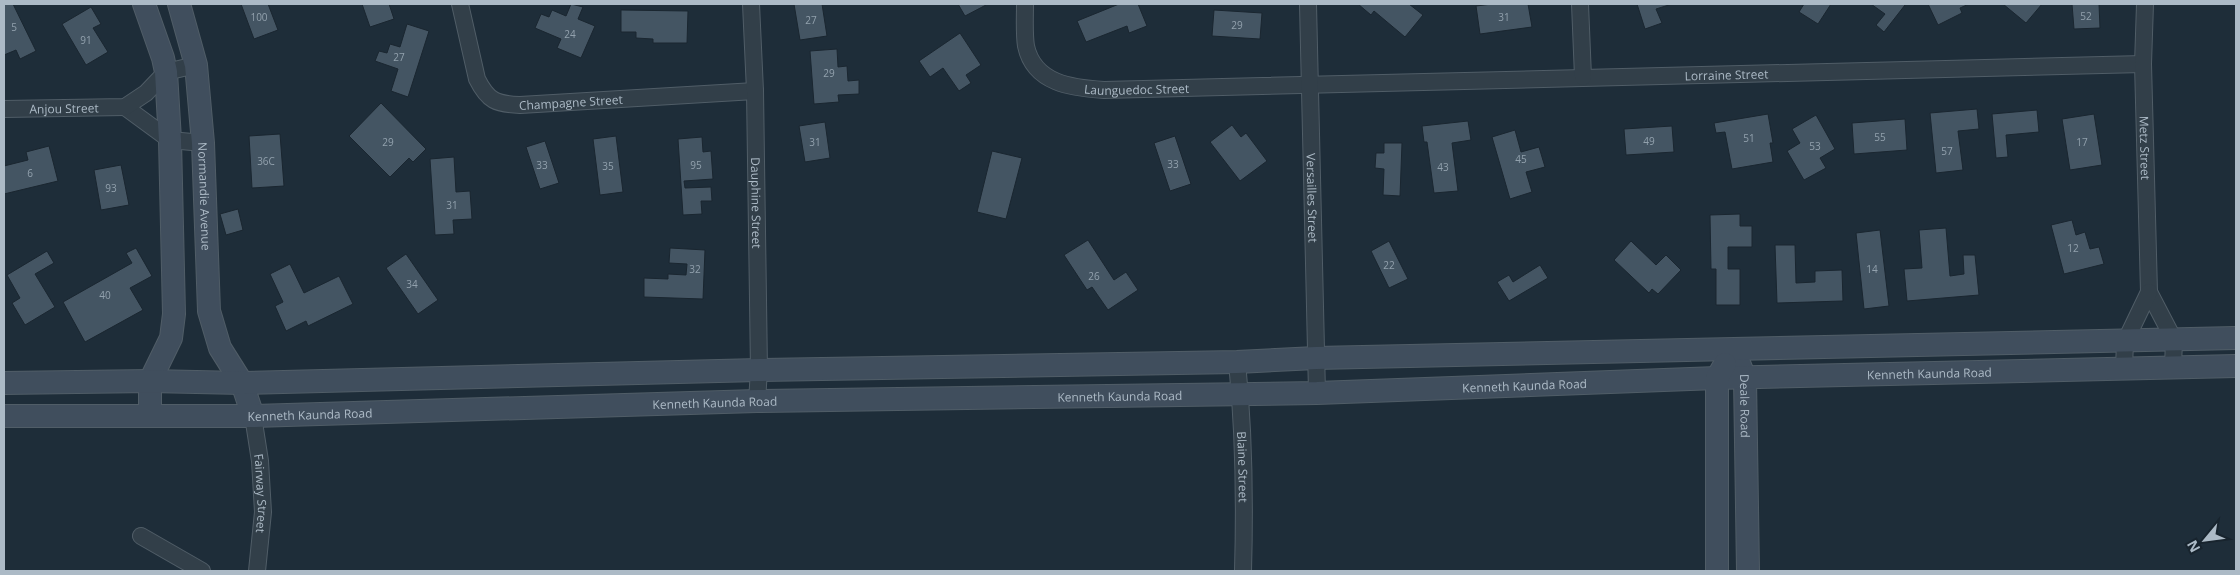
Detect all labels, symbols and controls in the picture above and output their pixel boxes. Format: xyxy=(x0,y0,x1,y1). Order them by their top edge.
house number: 52 xyxy=(2080,9,2092,23)
house number: 100 xyxy=(250,10,268,24)
house number: 31 xyxy=(1498,10,1510,24)
house number: 27 xyxy=(805,13,817,27)
house number: 29 xyxy=(1231,18,1243,32)
house number: 5 xyxy=(11,20,17,34)
house number: 24 xyxy=(564,27,576,41)
house number: 91 xyxy=(80,33,92,47)
house number: 27 xyxy=(393,50,405,64)
street label: Lorraine Street xyxy=(1684,65,1769,84)
house number: 29 xyxy=(823,66,835,80)
street label: Launguedoc Street xyxy=(1083,79,1189,99)
street label: Champagne Street xyxy=(518,90,623,114)
street label: Anjou Street xyxy=(29,99,99,117)
street label: Metz Street xyxy=(2136,116,2155,180)
house number: 55 xyxy=(1874,130,1886,144)
house number: 51 xyxy=(1743,131,1755,145)
house number: 49 xyxy=(1643,134,1655,148)
house number: 29 xyxy=(382,135,394,149)
house number: 31 xyxy=(809,135,821,149)
house number: 17 xyxy=(2076,135,2088,149)
house number: 53 xyxy=(1809,139,1821,153)
street label: Normandie Avenue xyxy=(194,142,215,251)
house number: 57 xyxy=(1941,144,1953,158)
house number: 45 xyxy=(1515,152,1527,166)
street label: Versailles Street xyxy=(1303,153,1322,243)
house number: 36C xyxy=(257,154,275,168)
street label: Dauphine Street xyxy=(747,157,766,249)
house number: 33 xyxy=(1167,157,1179,171)
house number: 33 xyxy=(536,158,548,172)
house number: 95 xyxy=(690,158,702,172)
house number: 35 xyxy=(602,159,614,173)
house number: 43 xyxy=(1437,160,1449,174)
house number: 6 xyxy=(27,166,33,180)
house number: 93 xyxy=(105,181,117,195)
house number: 31 xyxy=(446,198,458,212)
house number: 12 xyxy=(2067,241,2079,255)
house number: 22 xyxy=(1383,258,1395,272)
house number: 32 xyxy=(689,262,701,276)
house number: 14 xyxy=(1866,262,1878,276)
house number: 26 xyxy=(1088,269,1100,283)
house number: 34 xyxy=(406,277,418,291)
house number: 40 xyxy=(99,288,111,302)
street label: Kenneth Kaunda Road xyxy=(1867,363,1992,383)
street label: Kenneth Kaunda Road xyxy=(1462,374,1587,396)
street label: Deale Road xyxy=(1736,374,1754,438)
street label: Kenneth Kaunda Road xyxy=(1057,386,1182,405)
street label: Kenneth Kaunda Road xyxy=(652,392,777,413)
street label: Kenneth Kaunda Road xyxy=(248,404,373,425)
street label: Blaine Street xyxy=(1234,431,1252,502)
street label: Fairway Street xyxy=(250,452,272,534)
north arrow xyxy=(2180,515,2230,565)
text: N xyxy=(2182,537,2204,556)

